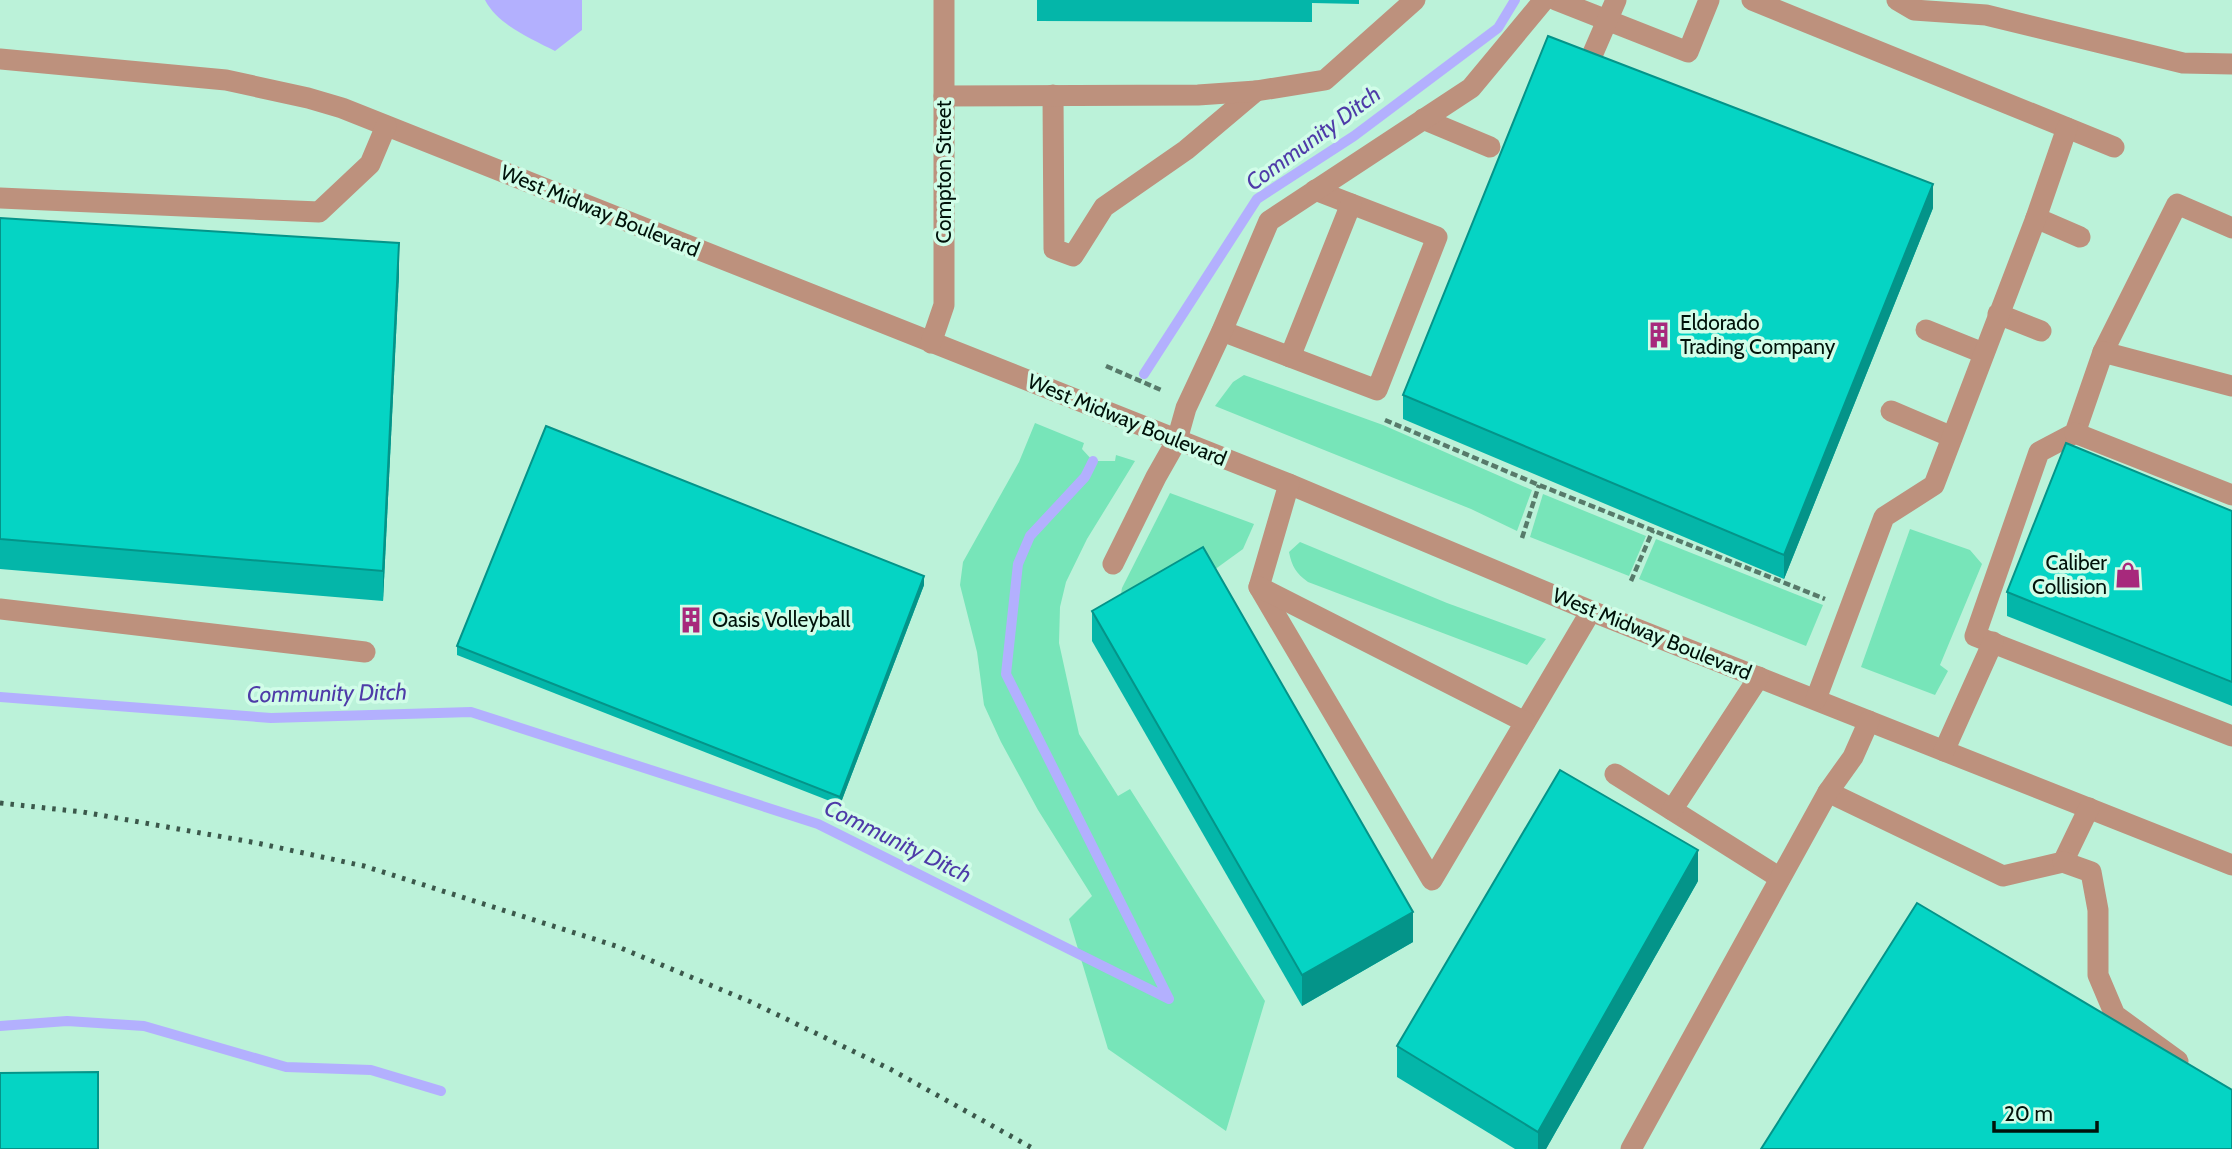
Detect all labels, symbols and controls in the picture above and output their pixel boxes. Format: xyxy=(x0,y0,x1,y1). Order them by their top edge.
water label: Community Ditch xyxy=(1240,80,1386,196)
street label: Compton Street xyxy=(931,100,956,244)
street label: West Midway Boulevard xyxy=(497,159,703,262)
place label: Eldorado Trading Company xyxy=(1680,310,1836,359)
building icon: Eldorado Trading Company xyxy=(1644,320,1674,350)
street label: West Midway Boulevard xyxy=(1024,368,1230,471)
place label: Caliber Collision xyxy=(2032,550,2107,599)
shop icon: Caliber Collision xyxy=(2113,560,2143,590)
street label: West Midway Boulevard xyxy=(1549,582,1755,685)
building icon: Oasis Volleyball xyxy=(676,605,706,635)
place label: Oasis Volleyball xyxy=(712,607,850,632)
water label: Community Ditch xyxy=(247,678,407,708)
water label: Community Ditch xyxy=(820,793,976,889)
scale bar xyxy=(1994,1090,2097,1134)
text: 20 m xyxy=(2004,1101,2053,1126)

